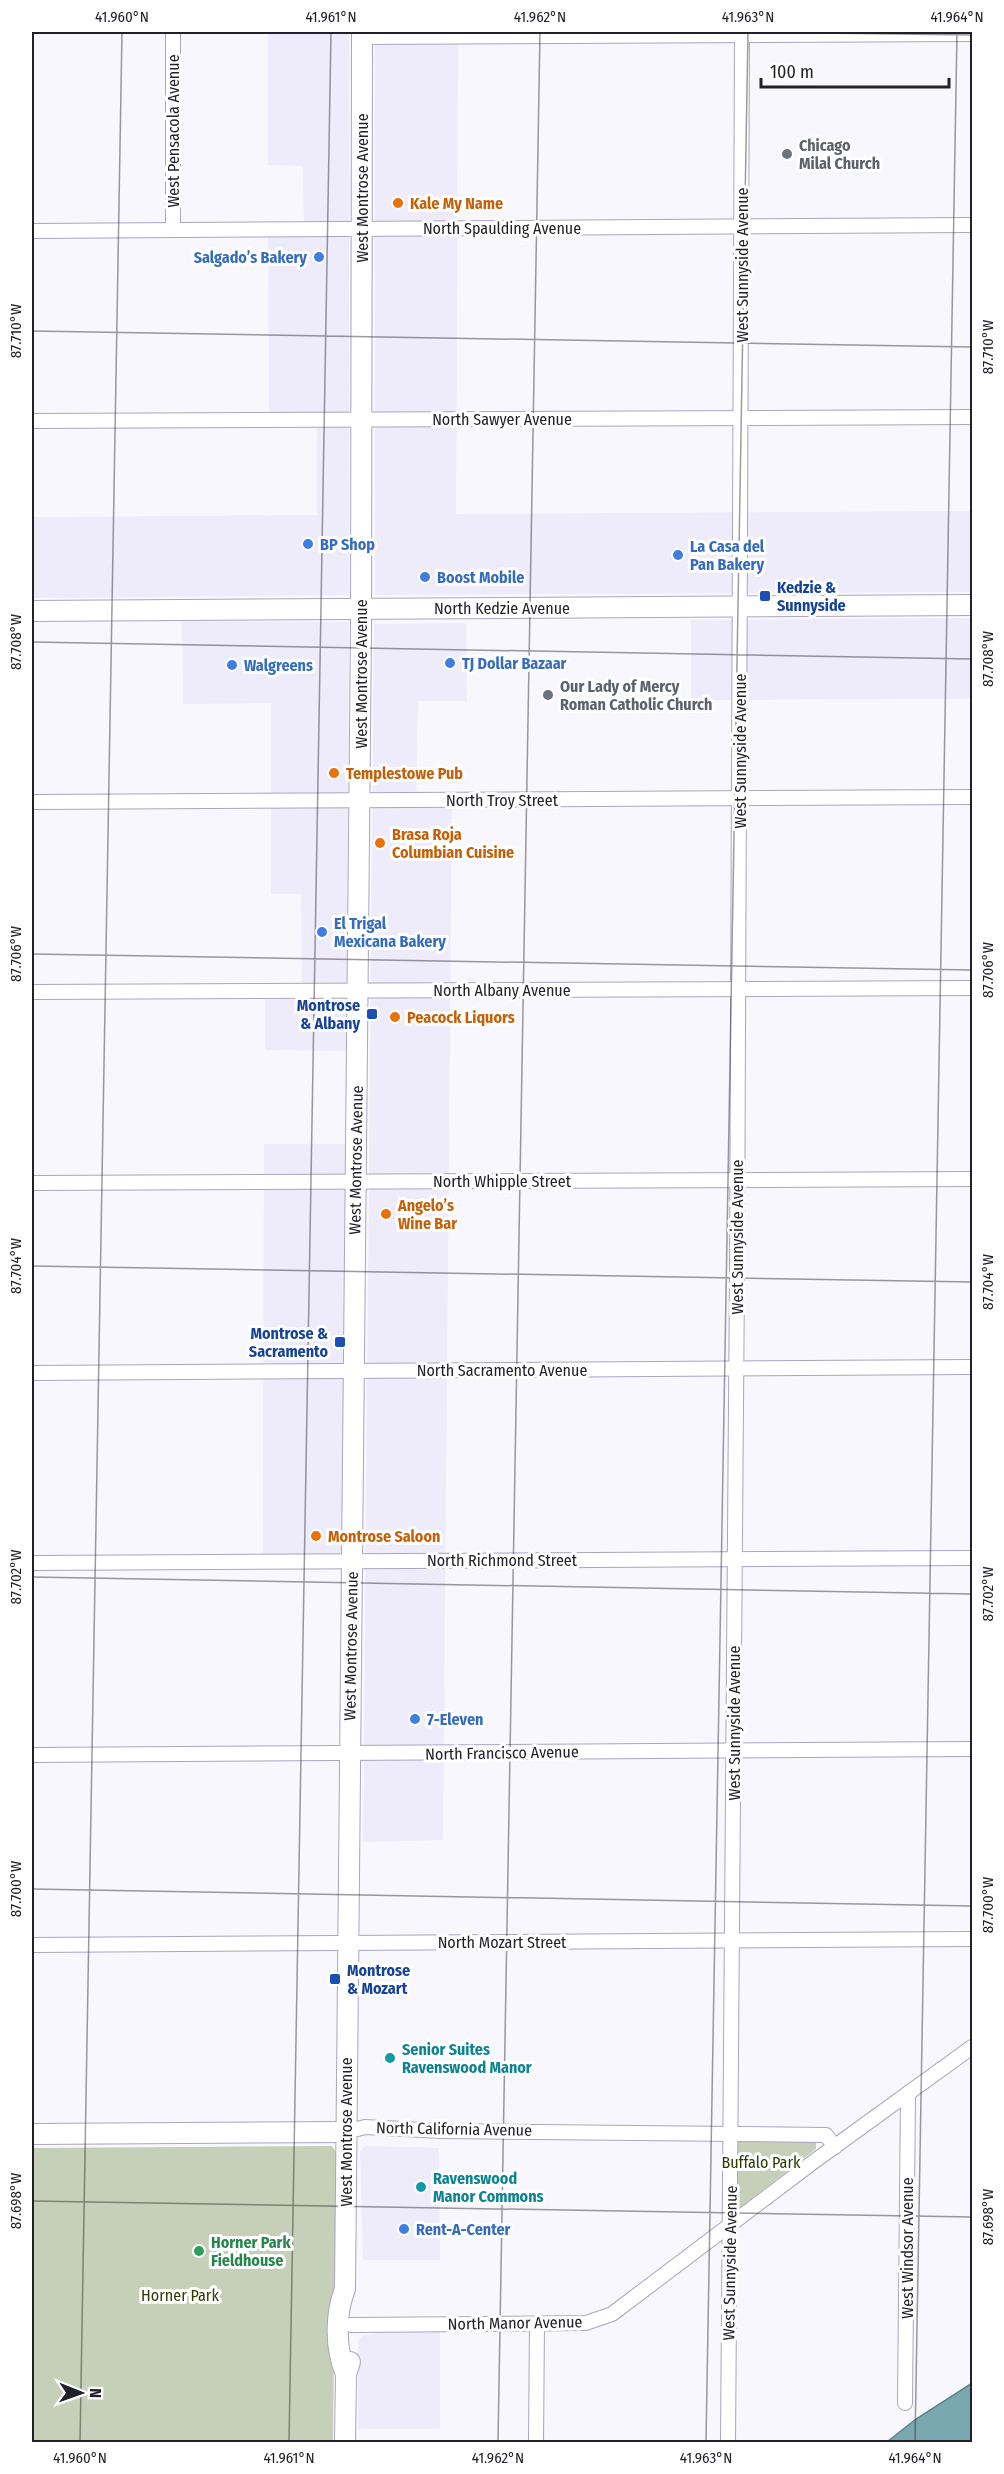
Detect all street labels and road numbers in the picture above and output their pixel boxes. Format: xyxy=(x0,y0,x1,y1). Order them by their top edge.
street label: West Pensacola Avenue xyxy=(164,54,183,208)
street label: West Montrose Avenue xyxy=(353,113,372,263)
street label: West Sunnyside Avenue xyxy=(733,188,752,342)
street label: North Spaulding Avenue xyxy=(423,219,581,238)
street label: North Sawyer Avenue xyxy=(432,410,572,429)
street label: West Montrose Avenue xyxy=(352,599,371,749)
street label: North Kedzie Avenue xyxy=(434,599,570,618)
street label: West Sunnyside Avenue xyxy=(731,674,750,828)
street label: North Troy Street xyxy=(446,791,559,810)
street label: North Albany Avenue xyxy=(433,981,571,1000)
street label: West Montrose Avenue xyxy=(345,1085,367,1235)
street label: West Sunnyside Avenue xyxy=(728,1160,747,1314)
street label: North Whipple Street xyxy=(433,1172,572,1191)
street label: North Sacramento Avenue xyxy=(417,1361,587,1380)
street label: North Richmond Street xyxy=(427,1551,578,1570)
street label: West Montrose Avenue xyxy=(340,1571,362,1721)
street label: West Sunnyside Avenue xyxy=(725,1646,744,1800)
street label: North Francisco Avenue xyxy=(425,1742,579,1764)
street label: North Mozart Street xyxy=(438,1933,567,1952)
street label: West Montrose Avenue xyxy=(337,2057,356,2207)
street label: North California Avenue xyxy=(376,2118,532,2140)
street label: West Windsor Avenue xyxy=(898,2177,917,2319)
street label: West Sunnyside Avenue xyxy=(719,2185,741,2341)
street label: North Manor Avenue xyxy=(448,2312,583,2334)

